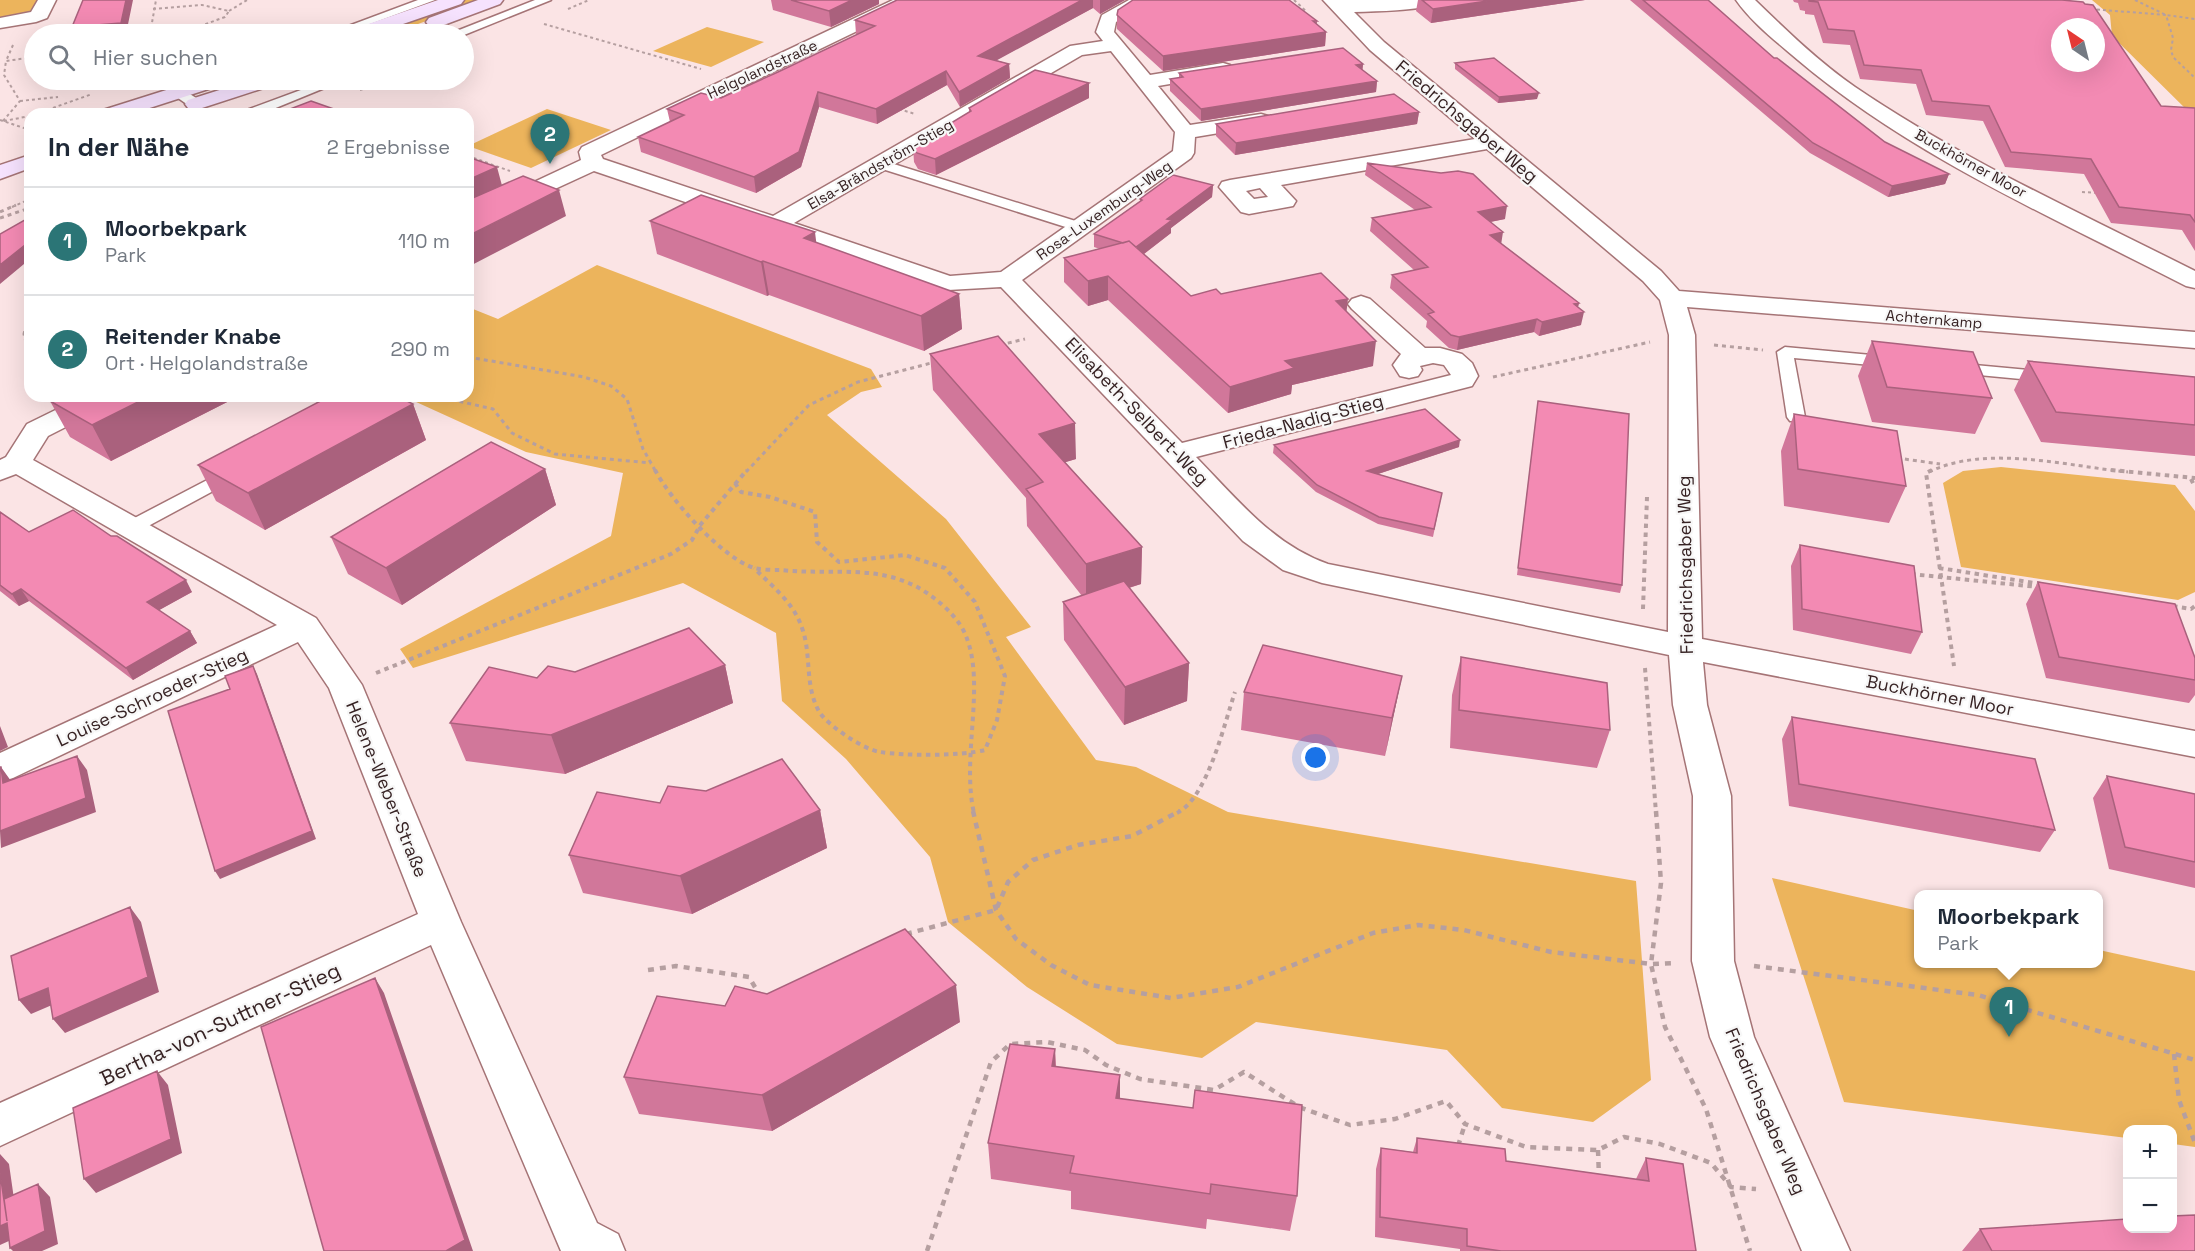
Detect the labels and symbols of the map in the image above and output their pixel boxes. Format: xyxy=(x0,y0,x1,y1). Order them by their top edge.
north arrow xyxy=(2051,18,2105,72)
street label: Helgolandstraße xyxy=(704,35,820,103)
street label: Friedrichsgaber Weg xyxy=(1391,55,1543,187)
pin: 2 xyxy=(530,114,570,164)
street label: Elsa-Brändström-Stieg xyxy=(804,114,956,214)
street label: Buckhörner Moor xyxy=(1912,124,2031,202)
street label: Rosa-Luxemburg-Weg xyxy=(1033,156,1175,264)
street label: Achternkamp xyxy=(1885,305,1983,333)
street label: Elisabeth-Selbert-Weg xyxy=(1060,332,1214,490)
street label: Frieda-Nadig-Stieg xyxy=(1220,389,1386,453)
street label: Friedrichsgaber Weg xyxy=(1672,475,1698,655)
street label: Louise-Schroeder-Stieg xyxy=(53,643,251,751)
street label: Buckhörner Moor xyxy=(1864,669,2016,721)
street label: Helene-Weber-Straße xyxy=(341,697,433,881)
your location xyxy=(1301,743,1330,772)
street label: Bertha-von-Suttner-Stieg xyxy=(95,956,345,1092)
pin: 1 xyxy=(1990,988,2028,1037)
street label: Friedrichsgaber Weg xyxy=(1720,1024,1812,1198)

